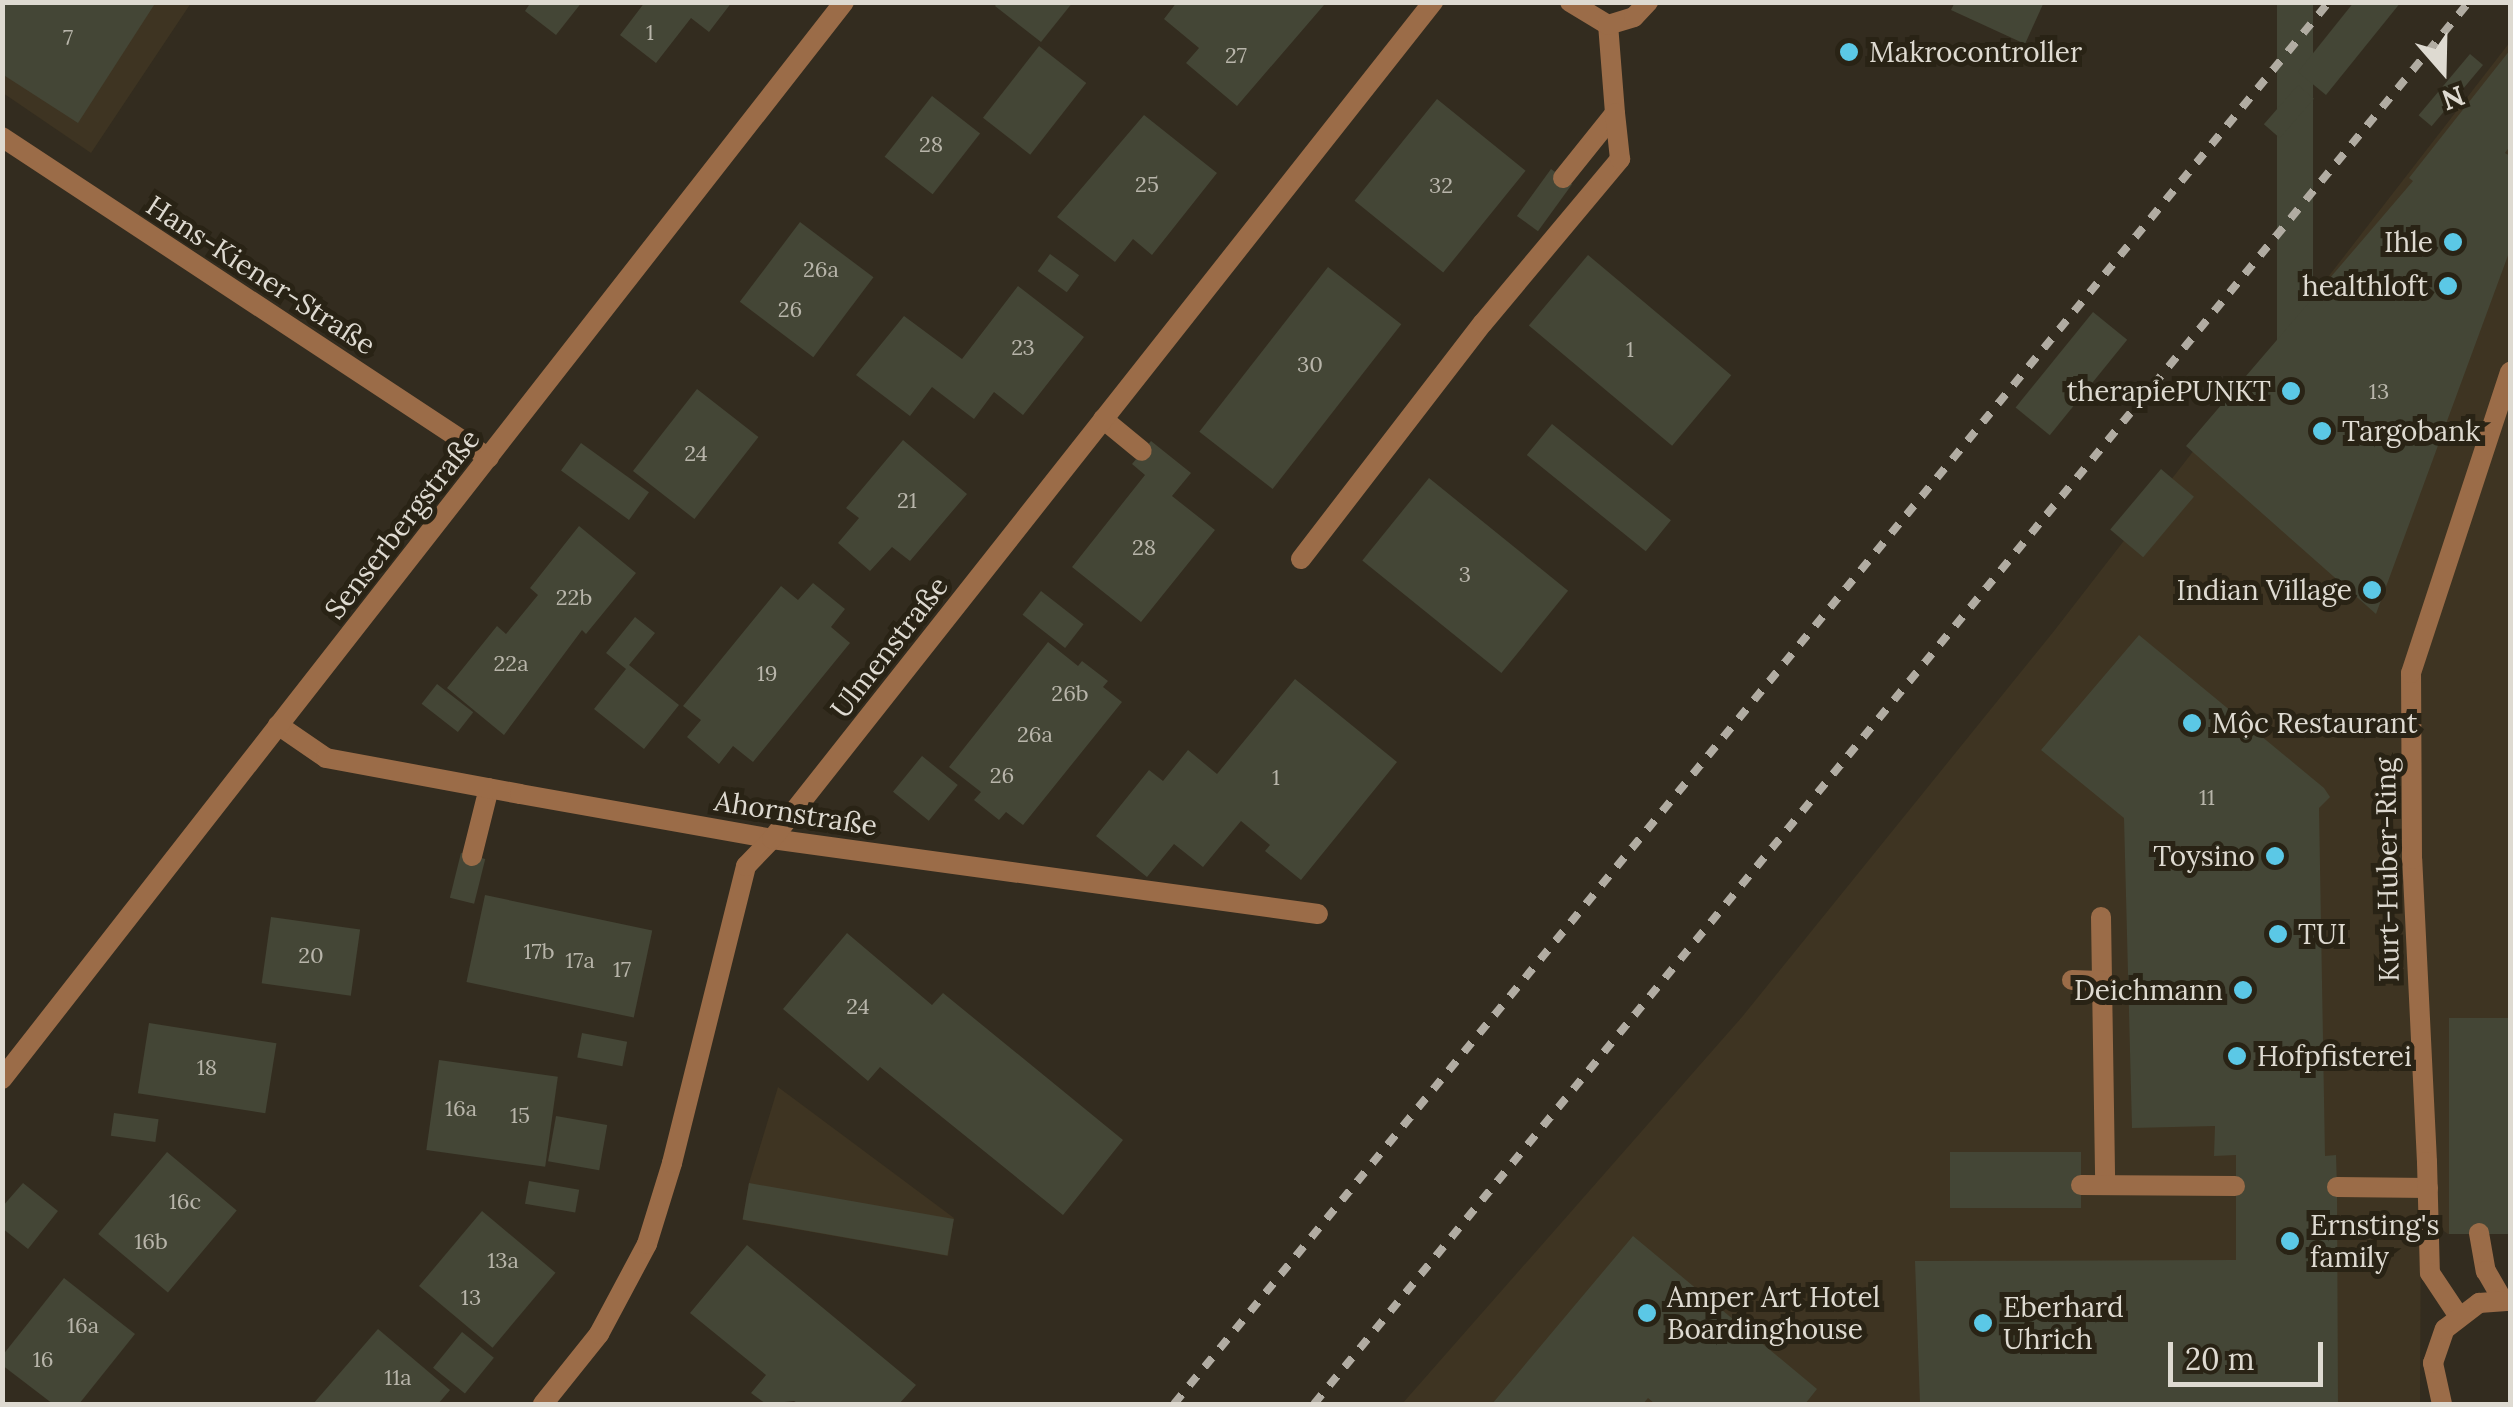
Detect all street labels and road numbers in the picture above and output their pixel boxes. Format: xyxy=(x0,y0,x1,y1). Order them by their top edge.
street label: Hans-Kiener-Straße xyxy=(140,188,382,362)
street label: Senserbergstraße xyxy=(317,422,487,626)
street label: Ulmenstraße xyxy=(823,570,955,724)
street label: Kurt-Huber-Ring xyxy=(2368,757,2406,983)
street label: Ahornstraße xyxy=(712,784,880,842)

